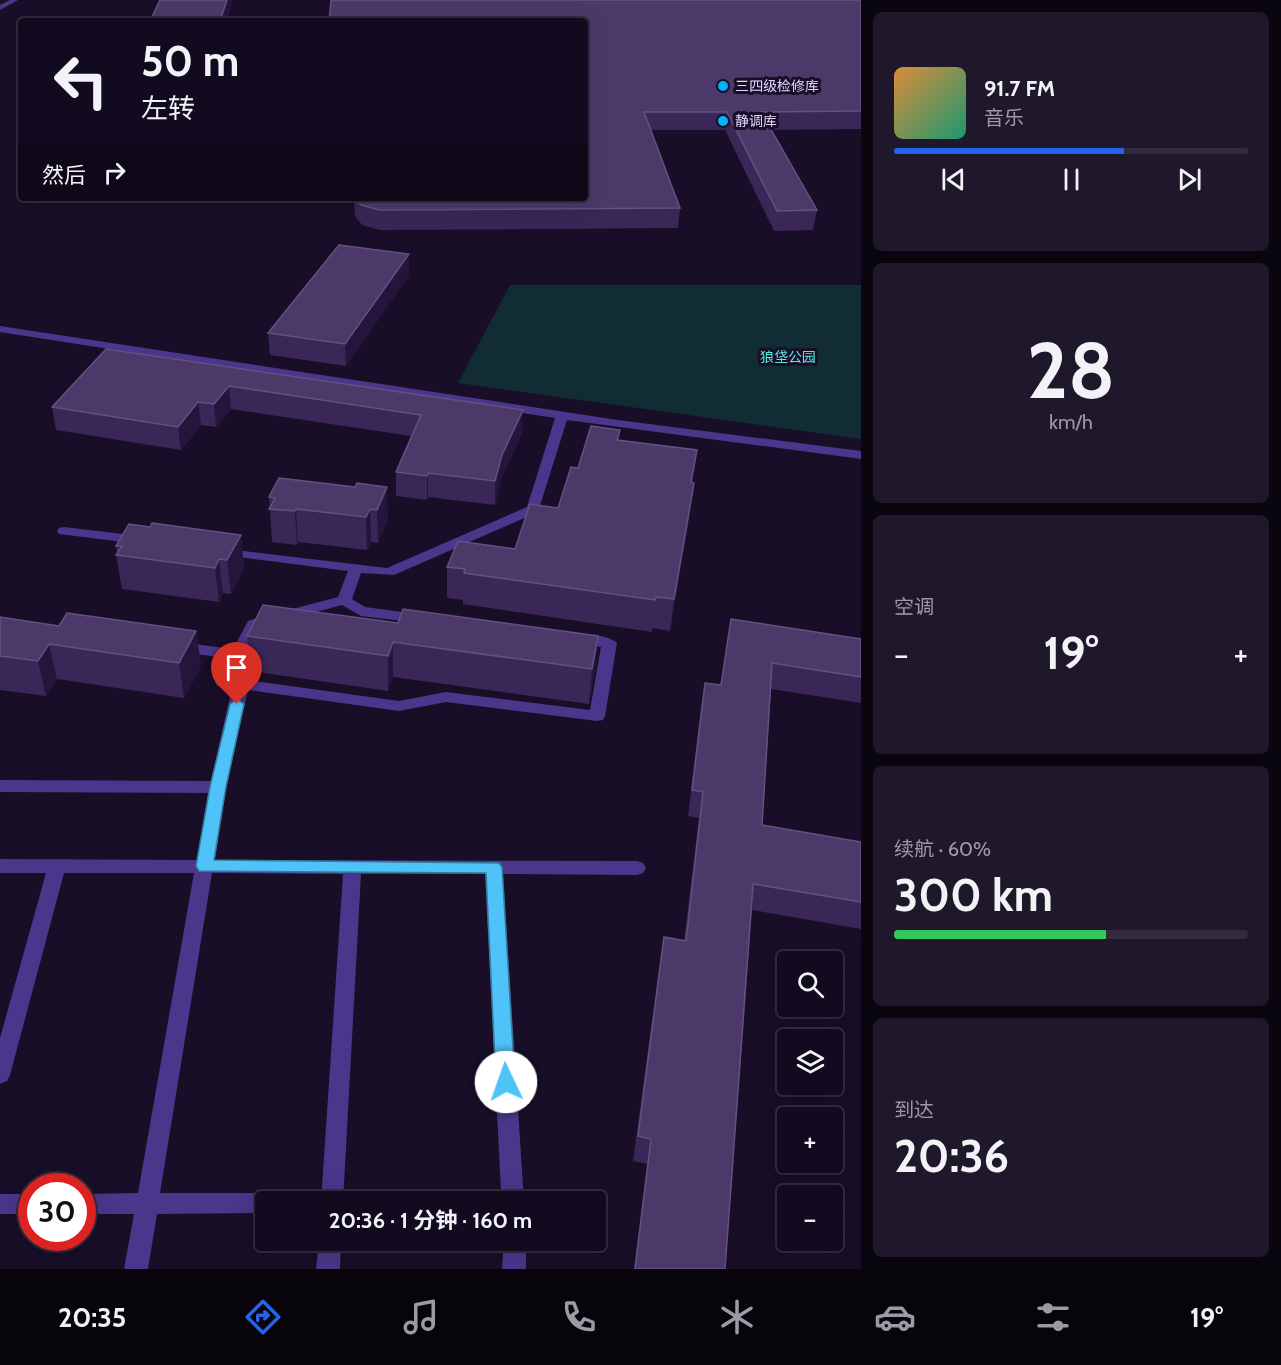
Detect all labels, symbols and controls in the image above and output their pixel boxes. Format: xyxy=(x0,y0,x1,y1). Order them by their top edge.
text: 50 m xyxy=(141,35,239,87)
icon: left xyxy=(42,42,120,120)
text: 91.7 FM xyxy=(984,75,1055,102)
place label: 三四级检修库 xyxy=(735,77,819,95)
marker: 三四级检修库 xyxy=(716,79,730,93)
text: 左转 xyxy=(141,92,195,125)
text: 音乐 xyxy=(984,106,1024,130)
place label: 静调库 xyxy=(735,112,777,130)
marker: 静调库 xyxy=(716,114,730,128)
icon: right xyxy=(98,156,131,189)
text: 然后 xyxy=(42,162,86,189)
icon: previous xyxy=(937,163,970,196)
icon: pause xyxy=(1055,163,1088,196)
icon: next xyxy=(1173,163,1206,196)
text: 28 xyxy=(1027,323,1115,418)
park label: 狼垡公园 xyxy=(760,348,816,366)
text: km/h xyxy=(1049,410,1093,434)
text: 空调 xyxy=(894,595,934,619)
text: 19° xyxy=(1044,626,1098,680)
text: − xyxy=(894,634,909,674)
text: + xyxy=(1233,634,1248,674)
pin xyxy=(211,642,262,704)
icon: arrive xyxy=(220,651,253,684)
text: 续航 · 60% xyxy=(894,837,991,861)
text: 300 km xyxy=(894,868,1053,922)
map controls xyxy=(777,951,843,1251)
button: search xyxy=(777,951,843,1017)
button: layers xyxy=(777,1029,843,1095)
position arrow xyxy=(474,1050,538,1114)
text: 到达 xyxy=(894,1098,934,1122)
button: + xyxy=(777,1107,843,1173)
text: 20:36 xyxy=(894,1129,1009,1183)
speed limit sign: 30 xyxy=(18,1173,96,1251)
button: − xyxy=(777,1185,843,1251)
text: 20:36 · 1 分钟 · 160 m xyxy=(329,1207,532,1234)
icon: directions xyxy=(242,1296,284,1338)
icon: music xyxy=(400,1296,442,1338)
icon: phone xyxy=(558,1296,600,1338)
icon: climate xyxy=(716,1296,758,1338)
icon: car xyxy=(874,1296,916,1338)
icon: filters xyxy=(1032,1296,1074,1338)
text: 20:35 xyxy=(58,1301,126,1334)
text: 19° xyxy=(1190,1301,1223,1334)

